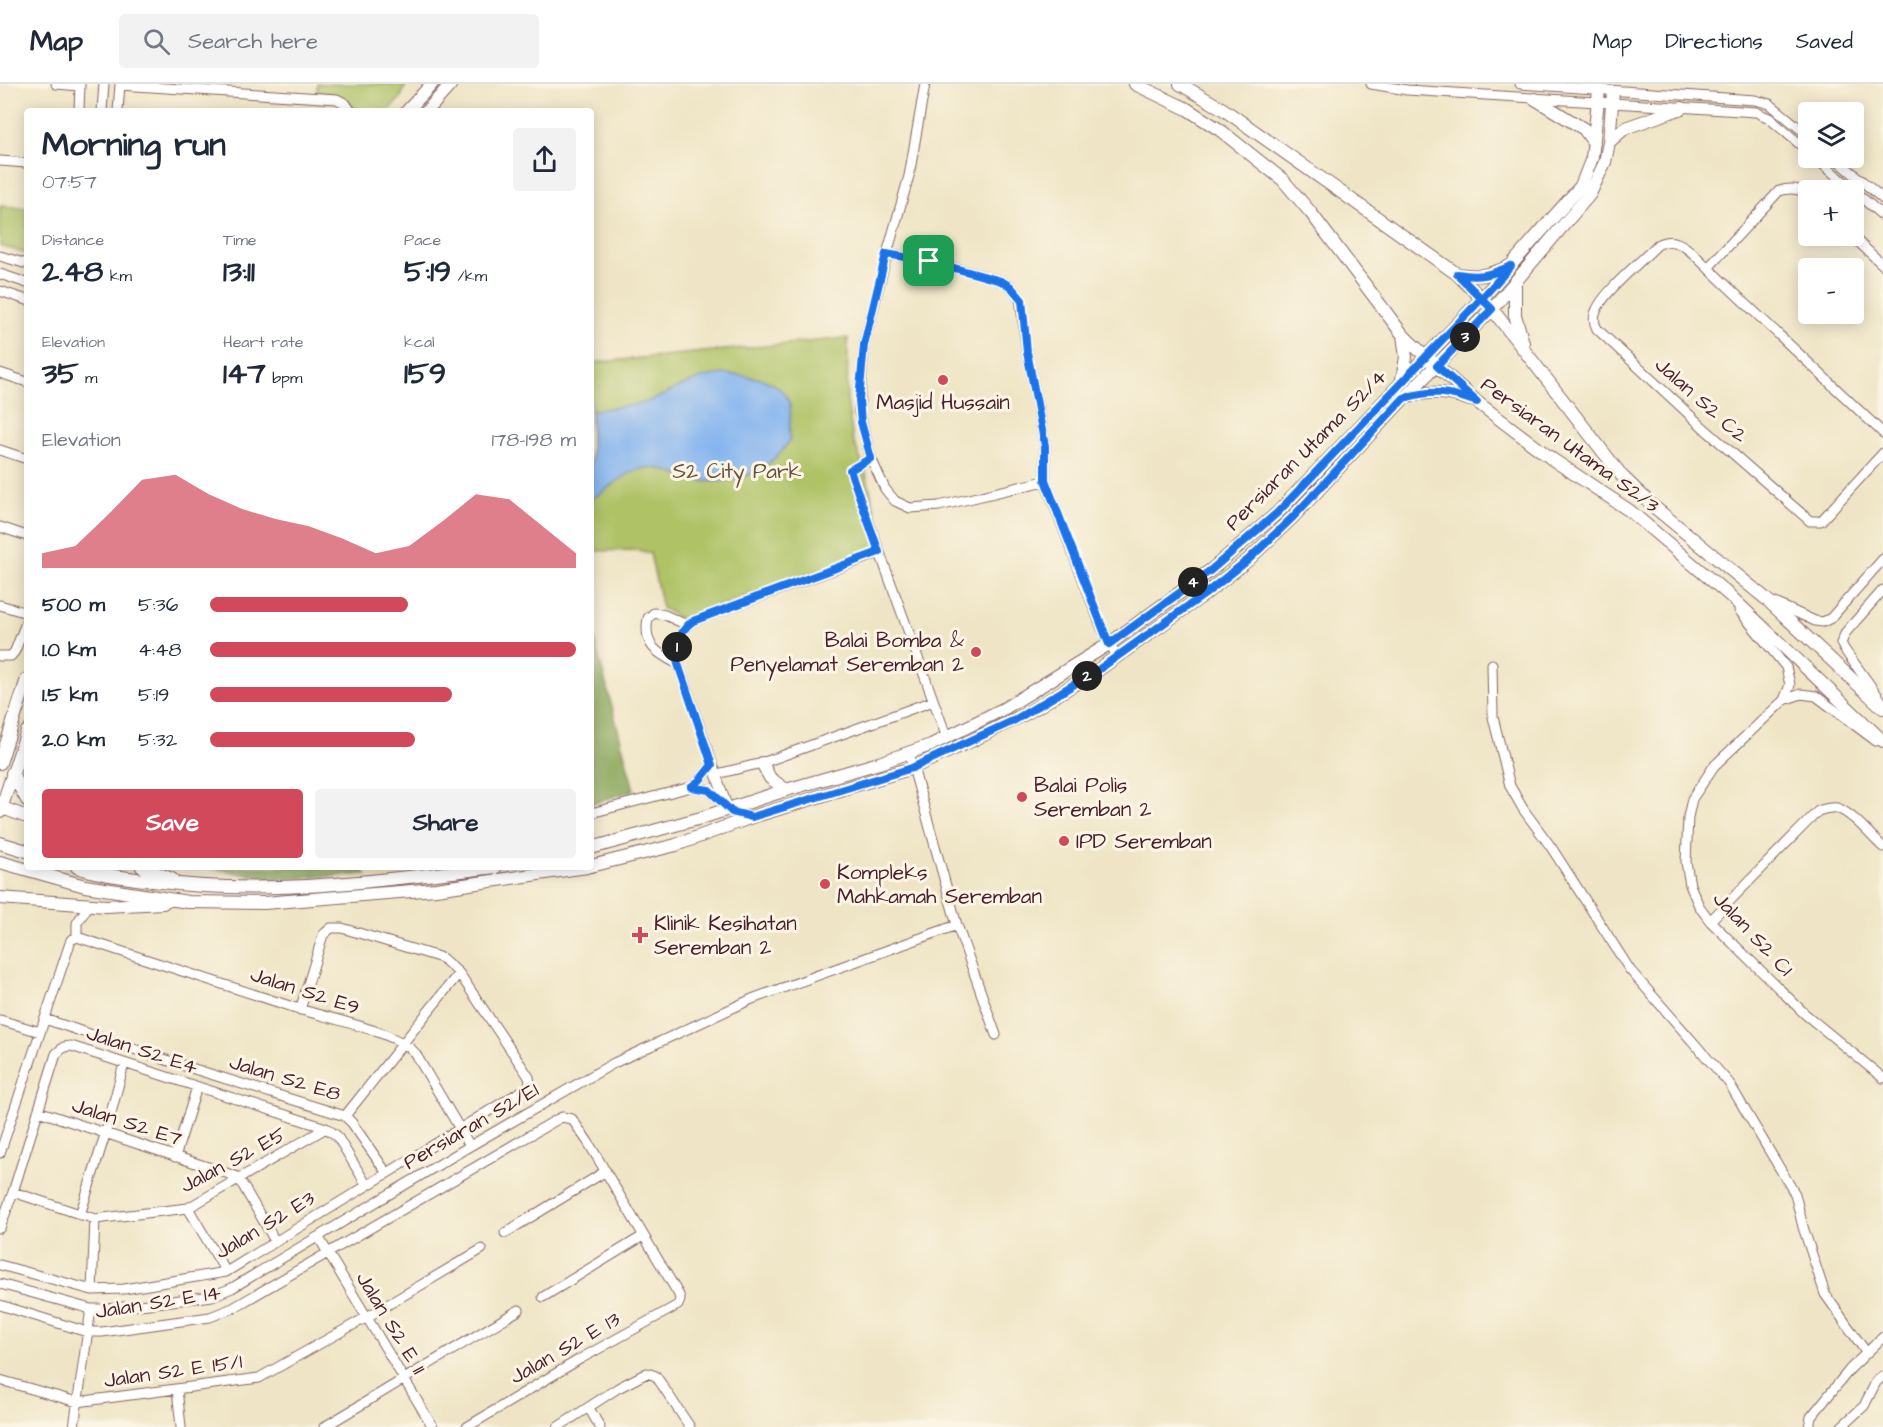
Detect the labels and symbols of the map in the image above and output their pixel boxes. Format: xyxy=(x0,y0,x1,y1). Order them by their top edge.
pin xyxy=(903,235,954,286)
pin: 3 xyxy=(1450,322,1480,352)
street label: Jalan S2 C2 xyxy=(1648,351,1754,449)
street label: Persiaran Utama S2/4 xyxy=(1219,363,1393,537)
street label: Persiaran Utama S2/3 xyxy=(1475,370,1665,520)
marker: Masjid Hussain xyxy=(936,373,950,387)
place label: Masjid Hussain xyxy=(876,388,1010,417)
park label: S2 City Park xyxy=(673,457,802,488)
pin: 4 xyxy=(1178,567,1208,597)
place label: Balai Bomba & Penyelamat Seremban 2 xyxy=(730,626,964,681)
pin: 1 xyxy=(662,632,692,662)
marker: Balai Bomba & Penyelamat Seremban 2 xyxy=(969,645,983,659)
pin: 2 xyxy=(1072,661,1102,691)
place label: Balai Polis Seremban 2 xyxy=(1034,771,1152,824)
marker: Balai Polis Seremban 2 xyxy=(1015,790,1029,804)
place label: IPD Seremban xyxy=(1076,827,1212,856)
marker: IPD Seremban xyxy=(1057,834,1071,848)
place label: Kompleks Mahkamah Seremban xyxy=(837,858,1042,911)
marker: Kompleks Mahkamah Seremban xyxy=(818,877,832,891)
street label: Jalan S2 C1 xyxy=(1706,885,1800,983)
place label: Klinik Kesihatan Seremban 2 xyxy=(654,909,797,962)
marker: Klinik Kesihatan Seremban 2 xyxy=(631,926,649,944)
street label: Jalan S2 E9 xyxy=(247,960,363,1022)
street label: Jalan S2 E4 xyxy=(83,1018,201,1082)
street label: Jalan S2 E8 xyxy=(226,1047,344,1109)
street label: Persiaran S2/E1 xyxy=(398,1075,544,1177)
street label: Jalan S2 E7 xyxy=(68,1091,186,1153)
street label: Jalan S2 E5 xyxy=(175,1120,291,1200)
street label: Jalan S2 E3 xyxy=(210,1184,321,1266)
street label: Jalan S2 E 11 xyxy=(349,1266,433,1380)
street label: Jalan S2 E 14 xyxy=(93,1278,223,1326)
street label: Jalan S2 E 13 xyxy=(505,1305,626,1391)
street label: Jalan S2 E 15/1 xyxy=(102,1347,244,1395)

